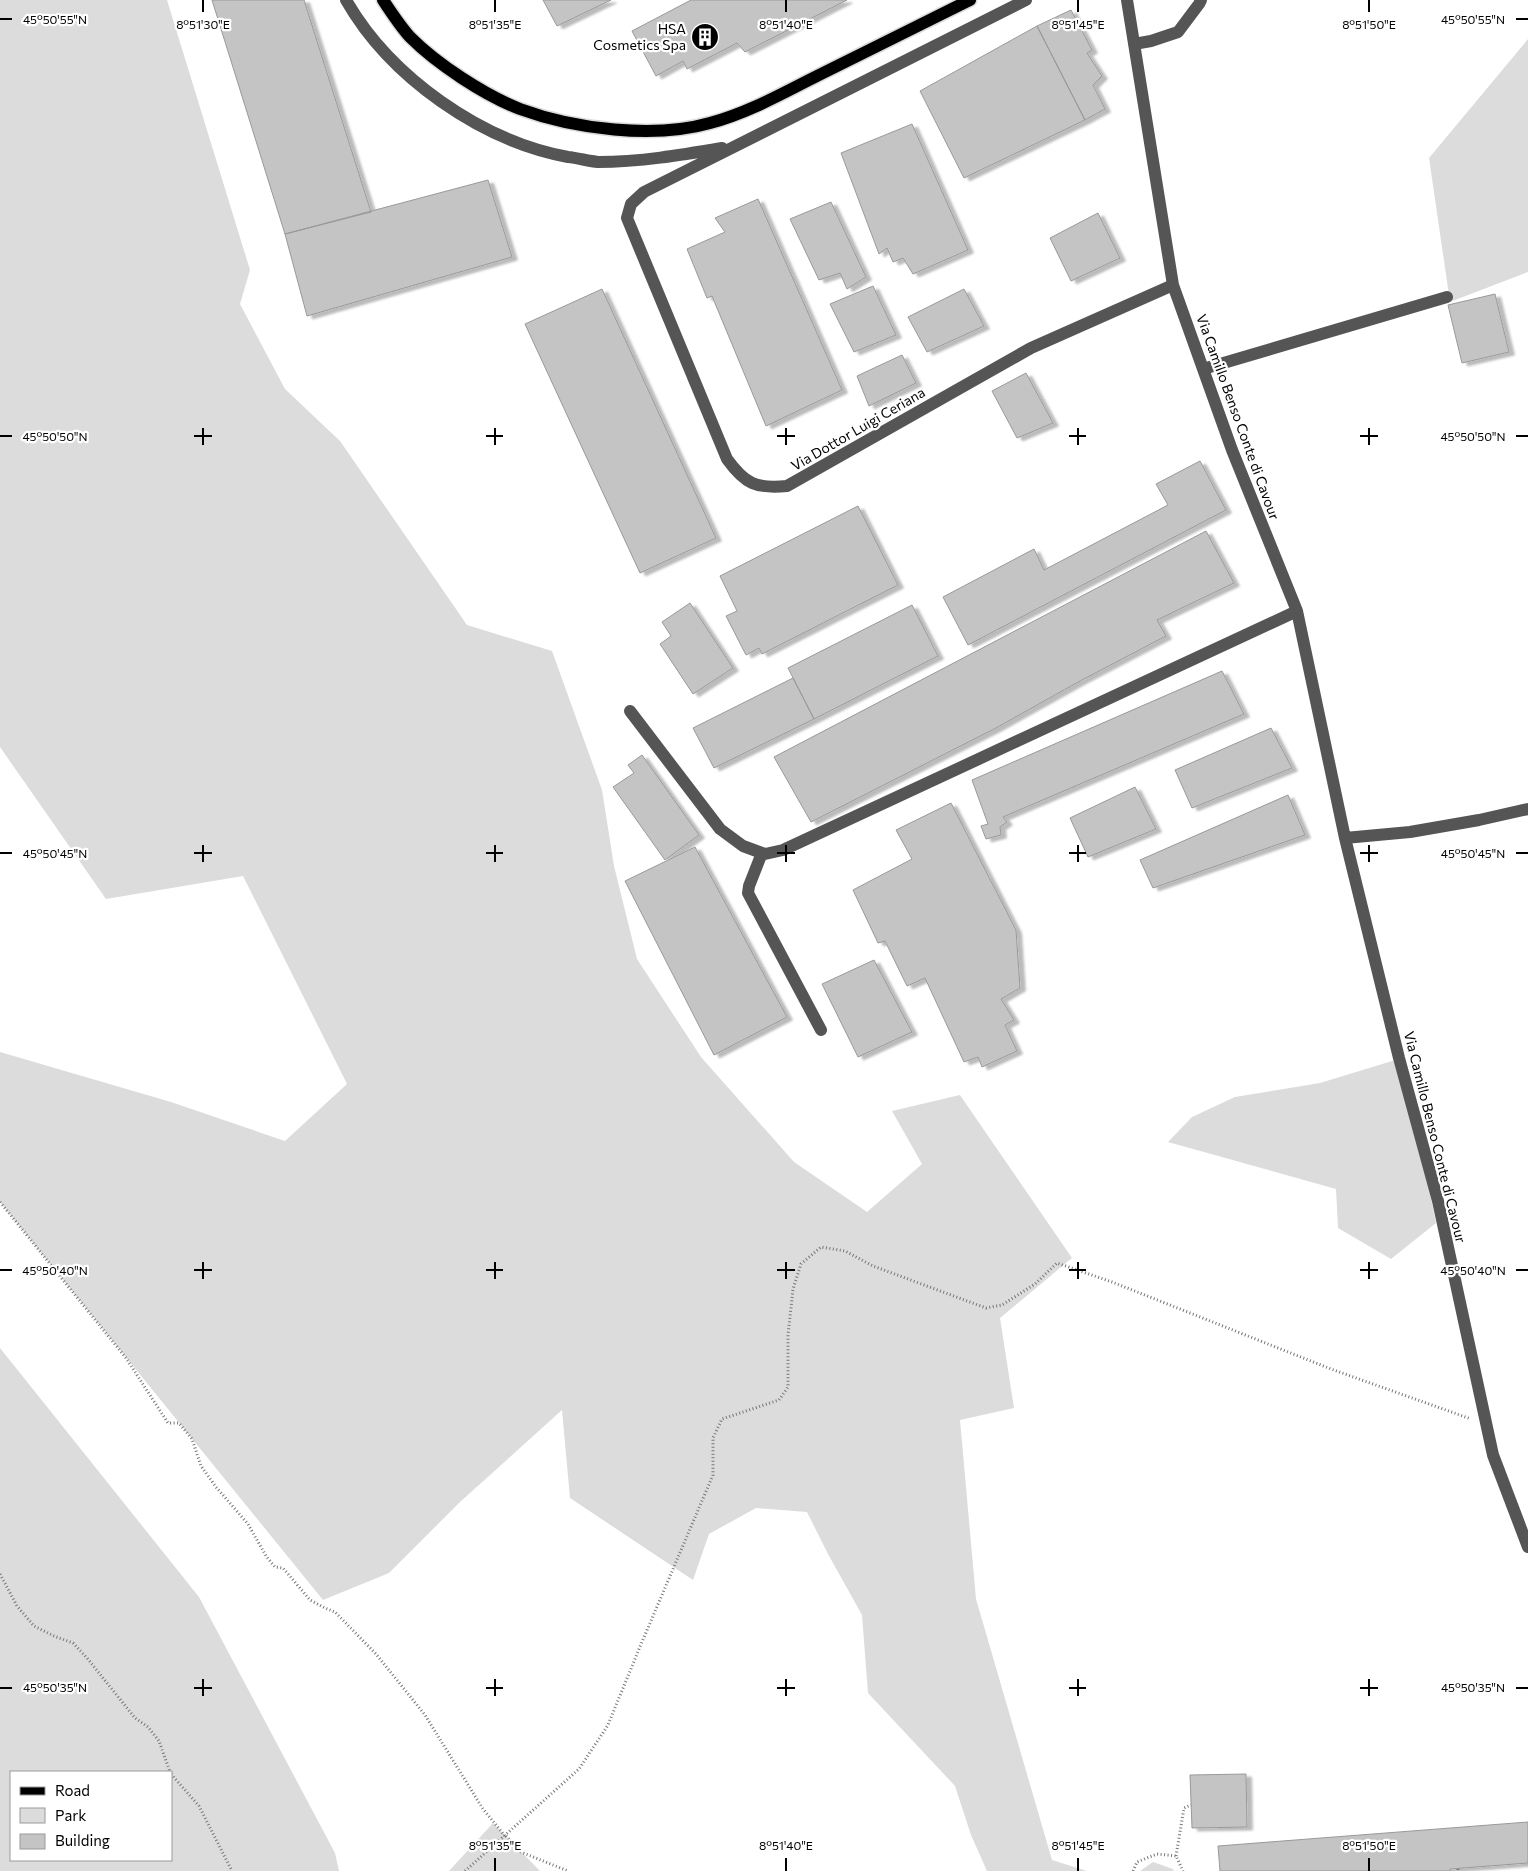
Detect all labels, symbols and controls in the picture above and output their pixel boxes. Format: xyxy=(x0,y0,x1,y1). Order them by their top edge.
text: 45°50'55"N xyxy=(23,12,87,26)
text: 45°50'55"N xyxy=(1441,12,1505,26)
text: 8°51'30"E xyxy=(176,17,230,31)
text: 8°51'35"E xyxy=(469,17,521,31)
text: 8°51'40"E xyxy=(759,17,813,31)
text: 8°51'45"E xyxy=(1051,17,1105,31)
text: 8°51'50"E xyxy=(1342,17,1396,31)
place label: HSA Cosmetics Spa xyxy=(593,20,686,53)
building icon: HSA Cosmetics Spa xyxy=(690,22,720,52)
street label: Via Camillo Benso Conte di Cavour xyxy=(1193,312,1284,522)
street label: Via Dottor Luigi Ceriana xyxy=(788,383,928,474)
text: 45°50'50"N xyxy=(22,429,88,443)
text: 45°50'50"N xyxy=(1440,429,1506,443)
text: 45°50'45"N xyxy=(23,846,87,860)
text: 45°50'45"N xyxy=(1441,846,1505,860)
street label: Via Camillo Benso Conte di Cavour xyxy=(1401,1029,1470,1245)
text: 45°50'40"N xyxy=(22,1263,88,1277)
text: 45°50'40"N xyxy=(1440,1263,1506,1277)
text: 45°50'35"N xyxy=(23,1680,87,1694)
text: 45°50'35"N xyxy=(1441,1680,1505,1694)
legend xyxy=(10,1771,172,1861)
text: Road xyxy=(55,1781,90,1799)
text: Park xyxy=(55,1806,86,1824)
text: Building xyxy=(55,1831,110,1849)
text: 8°51'35"E xyxy=(469,1838,521,1852)
text: 8°51'40"E xyxy=(759,1838,813,1852)
text: 8°51'45"E xyxy=(1051,1838,1105,1852)
text: 8°51'50"E xyxy=(1342,1838,1396,1852)

